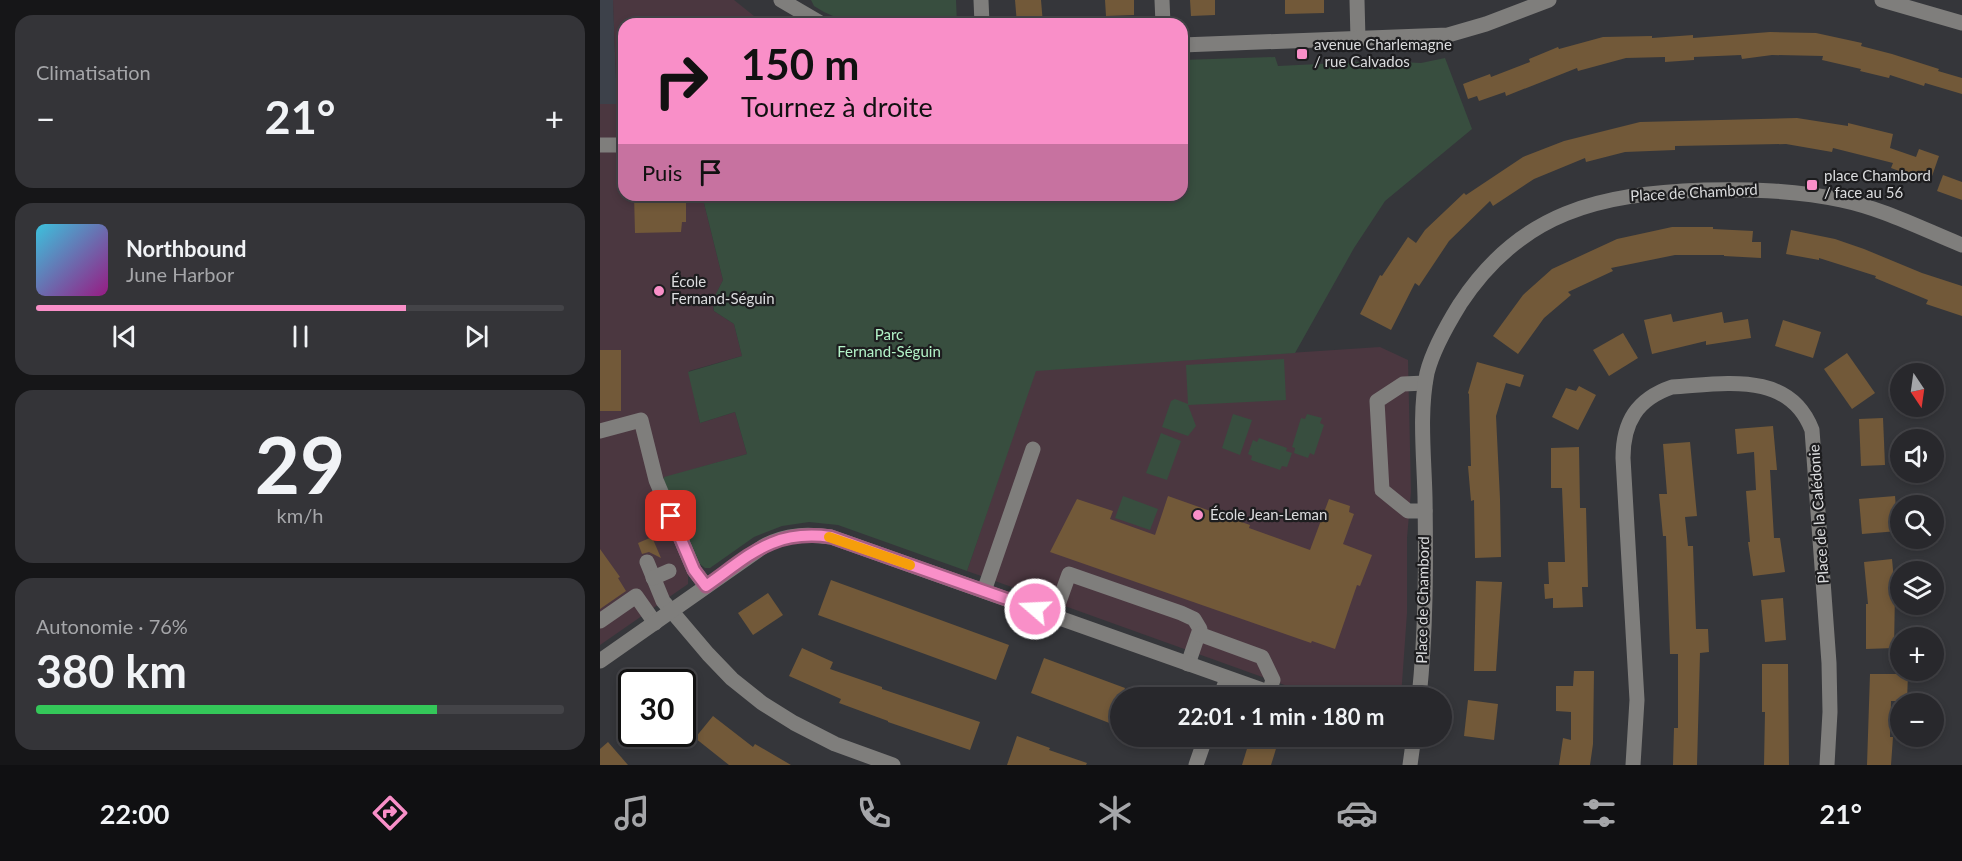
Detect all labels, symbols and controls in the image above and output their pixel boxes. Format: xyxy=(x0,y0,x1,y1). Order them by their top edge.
place label: avenue Charlemagne / rue Calvados xyxy=(1314,35,1452,70)
text: 150 m xyxy=(741,39,859,89)
icon: right xyxy=(642,42,720,120)
marker: avenue Charlemagne / rue Calvados xyxy=(1295,47,1309,61)
text: Climatisation xyxy=(36,60,151,84)
text: 21° xyxy=(265,90,335,144)
text: Tournez à droite xyxy=(741,90,933,123)
text: − xyxy=(36,98,55,138)
text: + xyxy=(545,98,564,138)
icon: arrive xyxy=(694,156,727,189)
text: Puis xyxy=(642,159,682,186)
place label: place Chambord / face au 56 xyxy=(1824,166,1931,201)
marker: place Chambord / face au 56 xyxy=(1805,178,1819,192)
street label: Place de Chambord xyxy=(1630,180,1758,204)
text: Northbound xyxy=(126,235,246,262)
text: June Harbor xyxy=(126,262,234,286)
place label: École Fernand-Séguin xyxy=(671,272,775,307)
marker: École Fernand-Séguin xyxy=(652,284,666,298)
icon: previous xyxy=(108,320,141,353)
icon: pause xyxy=(284,320,317,353)
icon: next xyxy=(460,320,493,353)
park label: Parc Fernand-Séguin xyxy=(837,325,941,360)
north arrow xyxy=(1890,363,1944,417)
map controls xyxy=(1890,363,1944,747)
text: 29 xyxy=(255,417,345,511)
button: sound xyxy=(1890,429,1944,483)
street label: Place de la Calédonie xyxy=(1804,444,1832,584)
pin xyxy=(645,490,696,541)
button: search xyxy=(1890,495,1944,549)
icon: arrive xyxy=(654,499,687,532)
text: km/h xyxy=(277,503,323,527)
place label: École Jean-Leman xyxy=(1210,505,1327,523)
marker: École Jean-Leman xyxy=(1191,508,1205,522)
street label: Place de Chambord xyxy=(1412,536,1432,664)
button: layers xyxy=(1890,561,1944,615)
position arrow xyxy=(1003,577,1067,641)
text: Autonomie · 76% xyxy=(36,614,188,638)
button: + xyxy=(1890,627,1944,681)
text: 380 km xyxy=(36,644,187,698)
speed limit sign: 30 xyxy=(618,669,696,747)
button: − xyxy=(1890,693,1944,747)
text: 22:01 · 1 min · 180 m xyxy=(1178,703,1384,730)
icon: directions xyxy=(369,792,411,834)
icon: music xyxy=(611,792,653,834)
icon: phone xyxy=(853,792,895,834)
icon: climate xyxy=(1094,792,1136,834)
icon: car xyxy=(1336,792,1378,834)
icon: filters xyxy=(1578,792,1620,834)
text: 22:00 xyxy=(100,797,169,830)
text: 21° xyxy=(1819,797,1862,830)

